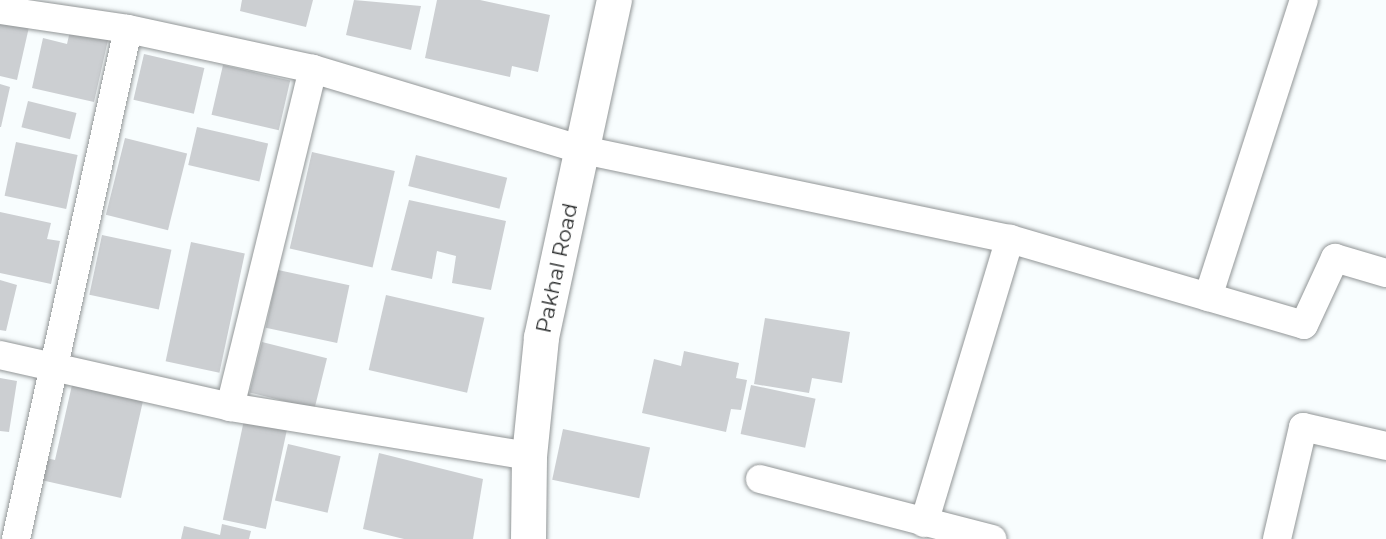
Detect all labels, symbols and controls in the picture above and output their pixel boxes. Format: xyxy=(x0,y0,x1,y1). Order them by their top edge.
street label: Pakhal Road xyxy=(531,201,583,335)

